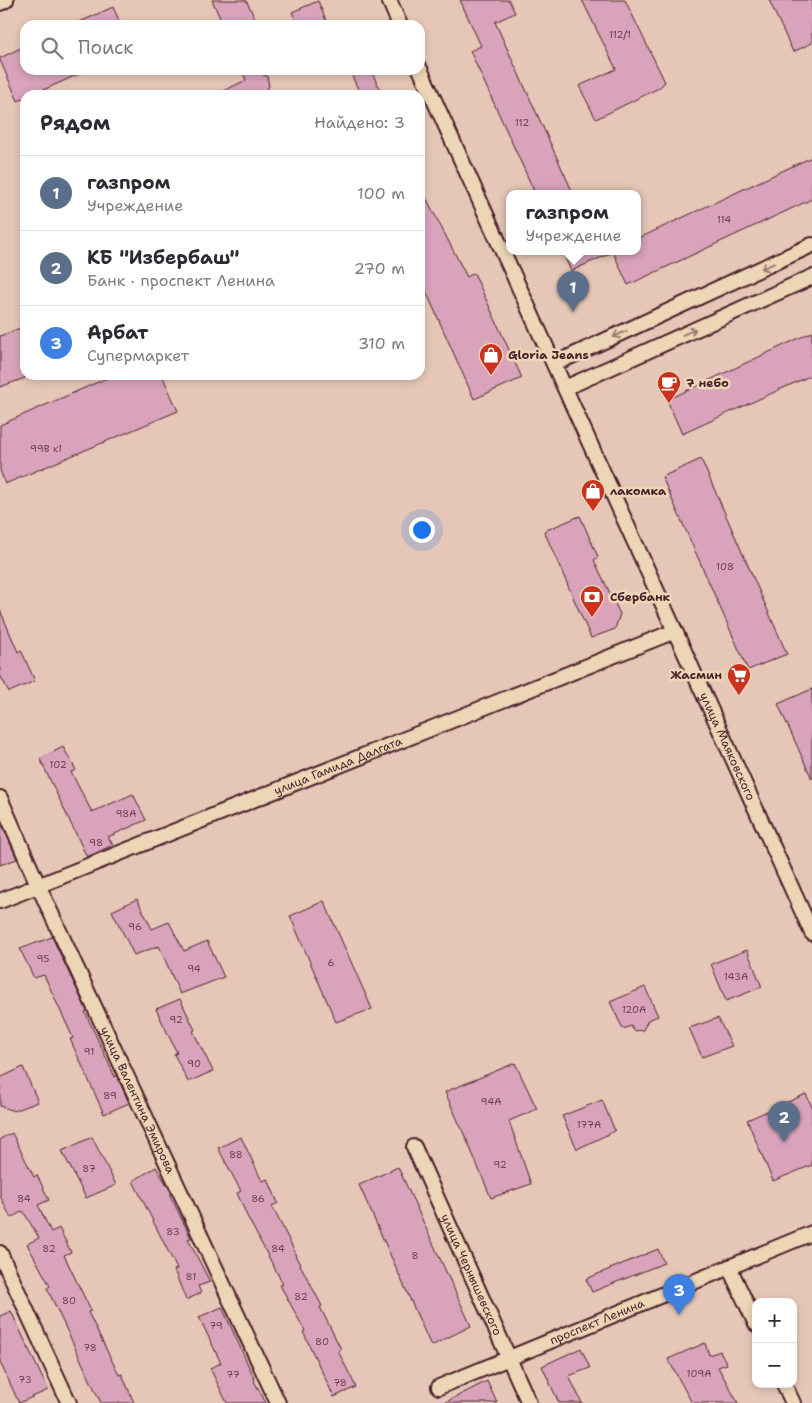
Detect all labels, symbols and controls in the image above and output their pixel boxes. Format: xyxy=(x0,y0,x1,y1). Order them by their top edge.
search box xyxy=(20,20,425,75)
house number: 112/1 xyxy=(609,28,631,41)
icon: search xyxy=(38,34,66,62)
text: Поиск xyxy=(78,35,133,60)
text: Рядом xyxy=(40,109,110,137)
text: Найдено: 3 xyxy=(314,112,405,133)
house number: 112 xyxy=(515,116,529,129)
text: газпром xyxy=(87,170,170,195)
text: 1 xyxy=(52,183,60,204)
text: 100 m xyxy=(357,183,405,204)
popup xyxy=(506,190,641,255)
text: Учреждение xyxy=(87,195,183,216)
text: газпром xyxy=(525,200,609,225)
house number: 114 xyxy=(717,213,731,226)
text: Учреждение xyxy=(525,225,622,246)
text: КБ "Избербаш" xyxy=(87,245,240,270)
text: 2 xyxy=(50,258,62,279)
text: 270 m xyxy=(354,258,405,279)
one-way arrow xyxy=(761,261,776,271)
text: Банк · проспект Ленина xyxy=(87,270,275,291)
pin: 1 xyxy=(557,271,589,312)
text: Арбат xyxy=(87,320,149,345)
one-way arrow xyxy=(681,327,696,336)
one-way arrow xyxy=(613,329,628,339)
text: 3 xyxy=(50,333,62,354)
text: 310 m xyxy=(358,333,405,354)
shop icon: Gloria Jeans xyxy=(478,342,504,376)
text: Супермаркет xyxy=(87,345,189,366)
place label: Gloria Jeans xyxy=(508,347,589,363)
cafe icon: 7 небо xyxy=(656,370,682,404)
place label: 7 небо xyxy=(686,375,729,391)
house number: 99В к1 xyxy=(30,442,62,455)
shop icon: лакомка xyxy=(580,478,606,512)
place label: лакомка xyxy=(610,483,667,499)
your location xyxy=(409,517,435,543)
house number: 108 xyxy=(716,560,734,573)
bank icon: Сбербанк xyxy=(579,584,605,618)
place label: Сбербанк xyxy=(610,589,671,605)
supermarket icon: Жасмин xyxy=(726,662,752,696)
place label: Жасмин xyxy=(671,667,722,683)
street label: улица Маяковского xyxy=(696,690,759,803)
street label: улица Гамида Далгата xyxy=(272,733,405,799)
house number: 102 xyxy=(49,758,67,771)
house number: 98А xyxy=(115,807,137,820)
house number: 98 xyxy=(89,836,103,849)
house number: 96 xyxy=(128,920,142,933)
house number: 95 xyxy=(37,952,49,965)
house number: 6 xyxy=(328,956,335,969)
house number: 94 xyxy=(187,962,201,975)
house number: 143А xyxy=(724,970,748,983)
house number: 120А xyxy=(622,1003,646,1016)
house number: 92 xyxy=(169,1013,183,1026)
street label: улица Валентина Эмирова xyxy=(97,1024,179,1177)
house number: 91 xyxy=(84,1045,94,1058)
house number: 90 xyxy=(187,1057,201,1070)
house number: 89 xyxy=(103,1089,117,1102)
house number: 94А xyxy=(481,1095,501,1108)
pin: 2 xyxy=(768,1101,800,1142)
house number: 177А xyxy=(577,1118,601,1131)
house number: 88 xyxy=(229,1148,243,1161)
house number: 92 xyxy=(493,1158,507,1171)
house number: 87 xyxy=(82,1162,96,1175)
house number: 84 xyxy=(17,1192,31,1205)
house number: 86 xyxy=(251,1192,265,1205)
street label: улица Чернышевского xyxy=(437,1211,506,1338)
house number: 83 xyxy=(166,1225,180,1238)
house number: 82 xyxy=(42,1242,56,1255)
house number: 84 xyxy=(271,1242,285,1255)
house number: 8 xyxy=(412,1249,419,1262)
house number: 81 xyxy=(186,1270,196,1283)
pin: 3 xyxy=(663,1274,695,1315)
house number: 82 xyxy=(294,1290,308,1303)
house number: 80 xyxy=(62,1294,76,1307)
street label: проспект Ленина xyxy=(547,1295,647,1348)
map controls xyxy=(752,1298,797,1388)
button: + xyxy=(752,1298,797,1343)
house number: 79 xyxy=(209,1319,223,1332)
house number: 80 xyxy=(315,1335,329,1348)
house number: 78 xyxy=(83,1341,97,1354)
button: − xyxy=(752,1343,797,1388)
house number: 109А xyxy=(687,1367,711,1380)
house number: 77 xyxy=(226,1368,240,1381)
house number: 73 xyxy=(18,1373,32,1386)
house number: 78 xyxy=(333,1376,347,1389)

